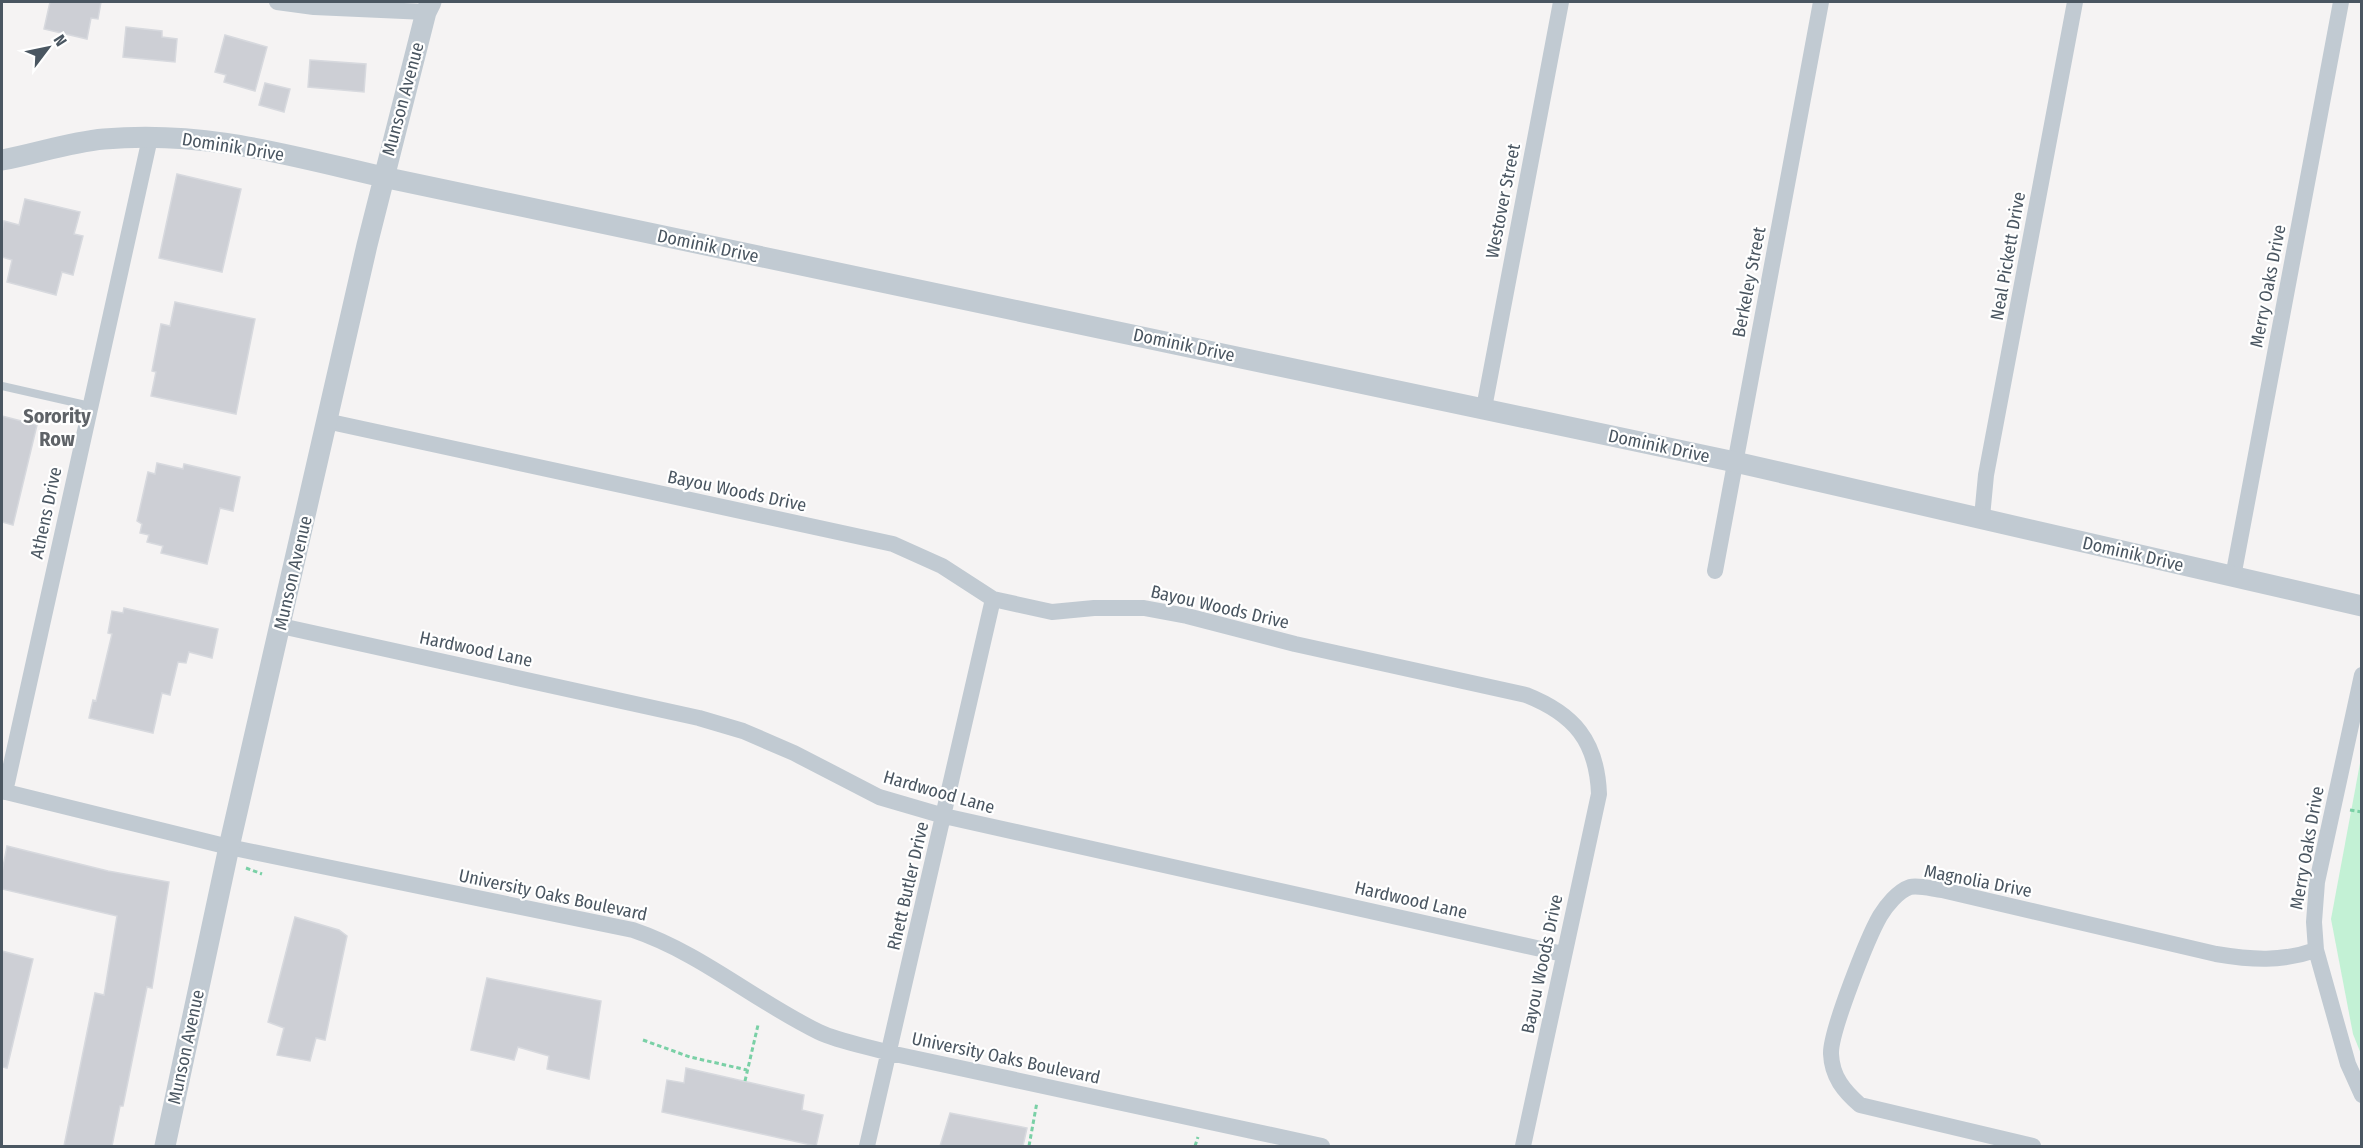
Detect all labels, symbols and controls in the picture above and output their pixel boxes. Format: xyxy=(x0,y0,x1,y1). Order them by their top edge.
north arrow xyxy=(18,18,78,78)
text: N xyxy=(50,31,71,49)
street label: Munson Avenue xyxy=(377,40,429,158)
street label: Dominik Drive xyxy=(180,128,286,166)
street label: Westover Street xyxy=(1481,142,1525,260)
street label: Neal Pickett Drive xyxy=(1986,190,2030,322)
street label: Merry Oaks Drive xyxy=(2245,223,2291,349)
street label: Dominik Drive xyxy=(655,225,761,267)
street label: Berkeley Street xyxy=(1728,225,1771,339)
street label: Dominik Drive xyxy=(1131,324,1237,366)
district label: Sorority Row xyxy=(23,404,91,451)
street label: Dominik Drive xyxy=(1606,425,1712,467)
street label: Athens Drive xyxy=(26,465,66,561)
street label: Bayou Woods Drive xyxy=(666,466,809,516)
street label: Munson Avenue xyxy=(269,514,317,632)
street label: Dominik Drive xyxy=(2080,532,2186,576)
street label: Bayou Woods Drive xyxy=(1149,580,1291,634)
street label: Hardwood Lane xyxy=(418,626,535,672)
street label: Hardwood Lane xyxy=(881,766,997,818)
street label: Merry Oaks Drive xyxy=(2285,785,2329,911)
street label: Rhett Butler Drive xyxy=(883,819,934,952)
street label: Magnolia Drive xyxy=(1922,860,2034,902)
street label: University Oaks Boulevard xyxy=(457,864,649,926)
street label: Hardwood Lane xyxy=(1353,876,1470,924)
street label: Bayou Woods Drive xyxy=(1517,892,1567,1035)
street label: Munson Avenue xyxy=(163,988,209,1106)
street label: University Oaks Boulevard xyxy=(910,1027,1102,1089)

